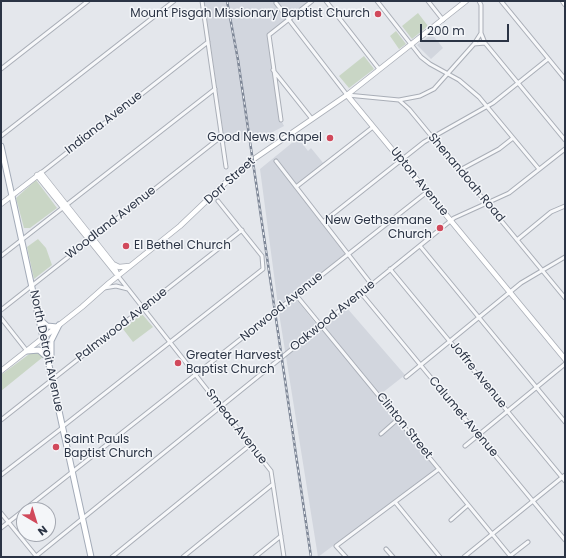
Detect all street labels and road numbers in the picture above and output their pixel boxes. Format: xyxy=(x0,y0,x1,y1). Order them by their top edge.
street label: Indiana Avenue xyxy=(63,88,145,158)
street label: Shenandoah Road xyxy=(425,131,507,225)
street label: Upton Avenue xyxy=(387,145,451,219)
street label: Dorr Street xyxy=(202,154,258,208)
street label: Woodland Avenue xyxy=(63,183,159,263)
street label: Norwood Avenue xyxy=(238,269,326,345)
street label: Oakwood Avenue xyxy=(288,277,378,355)
street label: Palmwood Avenue xyxy=(73,285,171,365)
street label: North Detroit Avenue xyxy=(26,289,66,413)
street label: Joffre Avenue xyxy=(447,339,509,411)
street label: Calumet Avenue xyxy=(425,374,501,460)
street label: Smead Avenue xyxy=(202,387,270,467)
street label: Clinton Street xyxy=(373,390,435,462)

